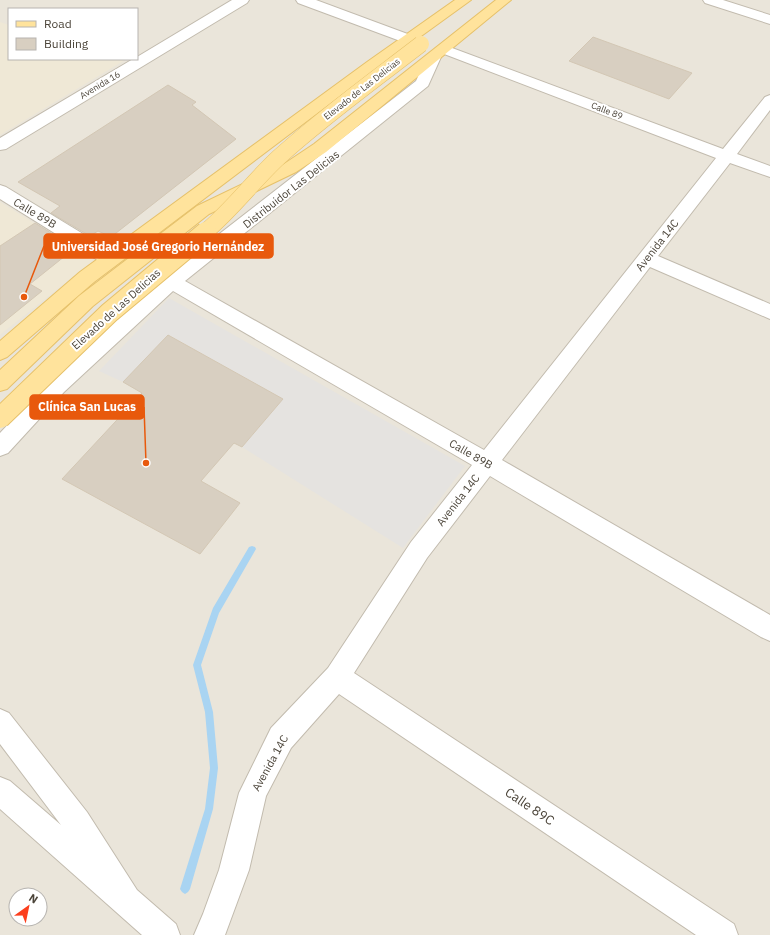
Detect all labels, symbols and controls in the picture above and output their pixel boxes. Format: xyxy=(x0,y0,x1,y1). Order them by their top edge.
legend xyxy=(8,8,138,60)
text: Road xyxy=(44,16,72,31)
text: Building xyxy=(44,36,89,51)
street label: Elevado de Las Delicias xyxy=(321,55,402,122)
street label: Avenida 16 xyxy=(78,68,122,101)
street label: Calle 89 xyxy=(590,99,625,122)
street label: Distribuidor Las Delicias xyxy=(240,147,342,231)
street label: Calle 89B xyxy=(11,195,59,231)
street label: Avenida 14C xyxy=(632,216,682,274)
callout: Universidad José Gregorio Hernández xyxy=(44,234,273,258)
text: Universidad José Gregorio Hernández xyxy=(52,239,264,254)
street label: Elevado de Las Delicias xyxy=(69,265,163,353)
callout: Clínica San Lucas xyxy=(30,395,144,419)
text: Clínica San Lucas xyxy=(38,399,136,414)
street label: Calle 89B xyxy=(447,436,495,472)
street label: Avenida 14C xyxy=(433,471,483,529)
street label: Avenida 14C xyxy=(249,732,291,794)
street label: Calle 89C xyxy=(502,784,558,829)
north arrow xyxy=(8,887,48,927)
text: N xyxy=(26,891,41,907)

